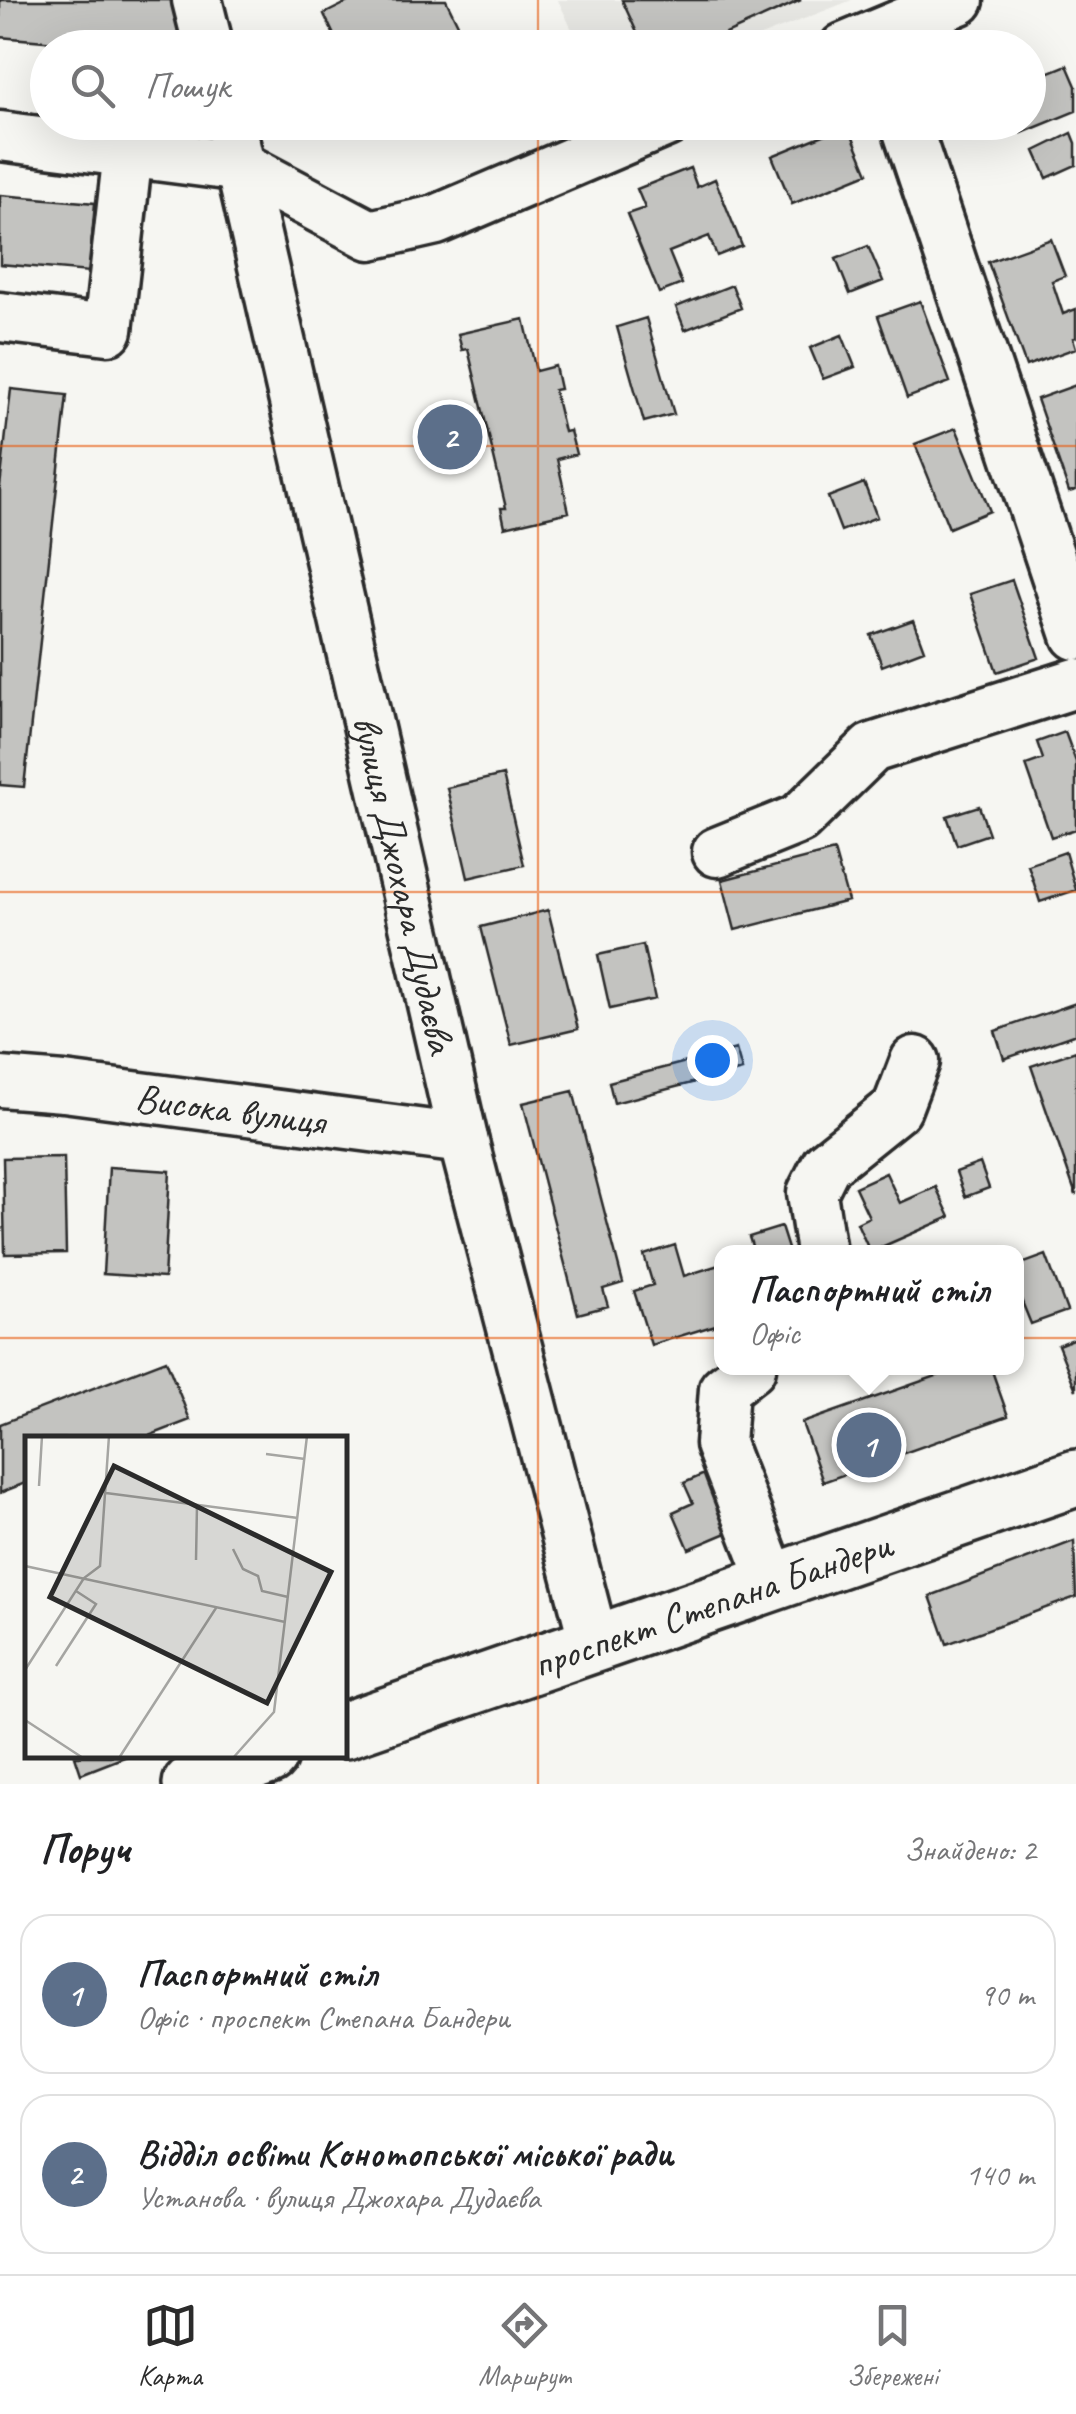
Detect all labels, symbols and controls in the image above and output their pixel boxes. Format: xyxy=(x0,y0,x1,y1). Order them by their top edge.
search box xyxy=(30,30,1046,140)
icon: search xyxy=(65,58,120,113)
text: Пошук xyxy=(145,62,230,109)
pin: 2 xyxy=(418,400,482,474)
street label: вулиця Джохара Дудаєва xyxy=(341,711,467,1060)
your location xyxy=(687,1035,738,1086)
street label: Висока вулиця xyxy=(132,1073,331,1147)
popup xyxy=(714,1245,1024,1375)
text: Паспортний стіл xyxy=(749,1266,989,1313)
text: Офіс xyxy=(749,1313,800,1354)
pin: 1 xyxy=(836,1408,902,1482)
inset map xyxy=(25,1436,348,1759)
street label: проспект Степана Бандери xyxy=(526,1519,900,1689)
text: Поруч xyxy=(40,1823,130,1876)
text: Знайдено: 2 xyxy=(904,1829,1036,1870)
text: Паспортний стіл xyxy=(137,1950,377,1997)
text: 1 xyxy=(67,1974,82,2015)
text: 90 m xyxy=(980,1974,1034,2015)
text: Офіс · проспект Степана Бандери xyxy=(137,1997,510,2038)
text: Відділ освіти Конотопської міської ради xyxy=(137,2130,673,2177)
text: 2 xyxy=(67,2154,82,2195)
text: 140 m xyxy=(965,2154,1034,2195)
text: Установа · вулиця Джохара Дудаєва xyxy=(137,2177,540,2218)
tab: Карта xyxy=(138,2298,202,2393)
tab: Маршрут xyxy=(478,2298,571,2393)
tab: Збережені xyxy=(847,2298,938,2393)

